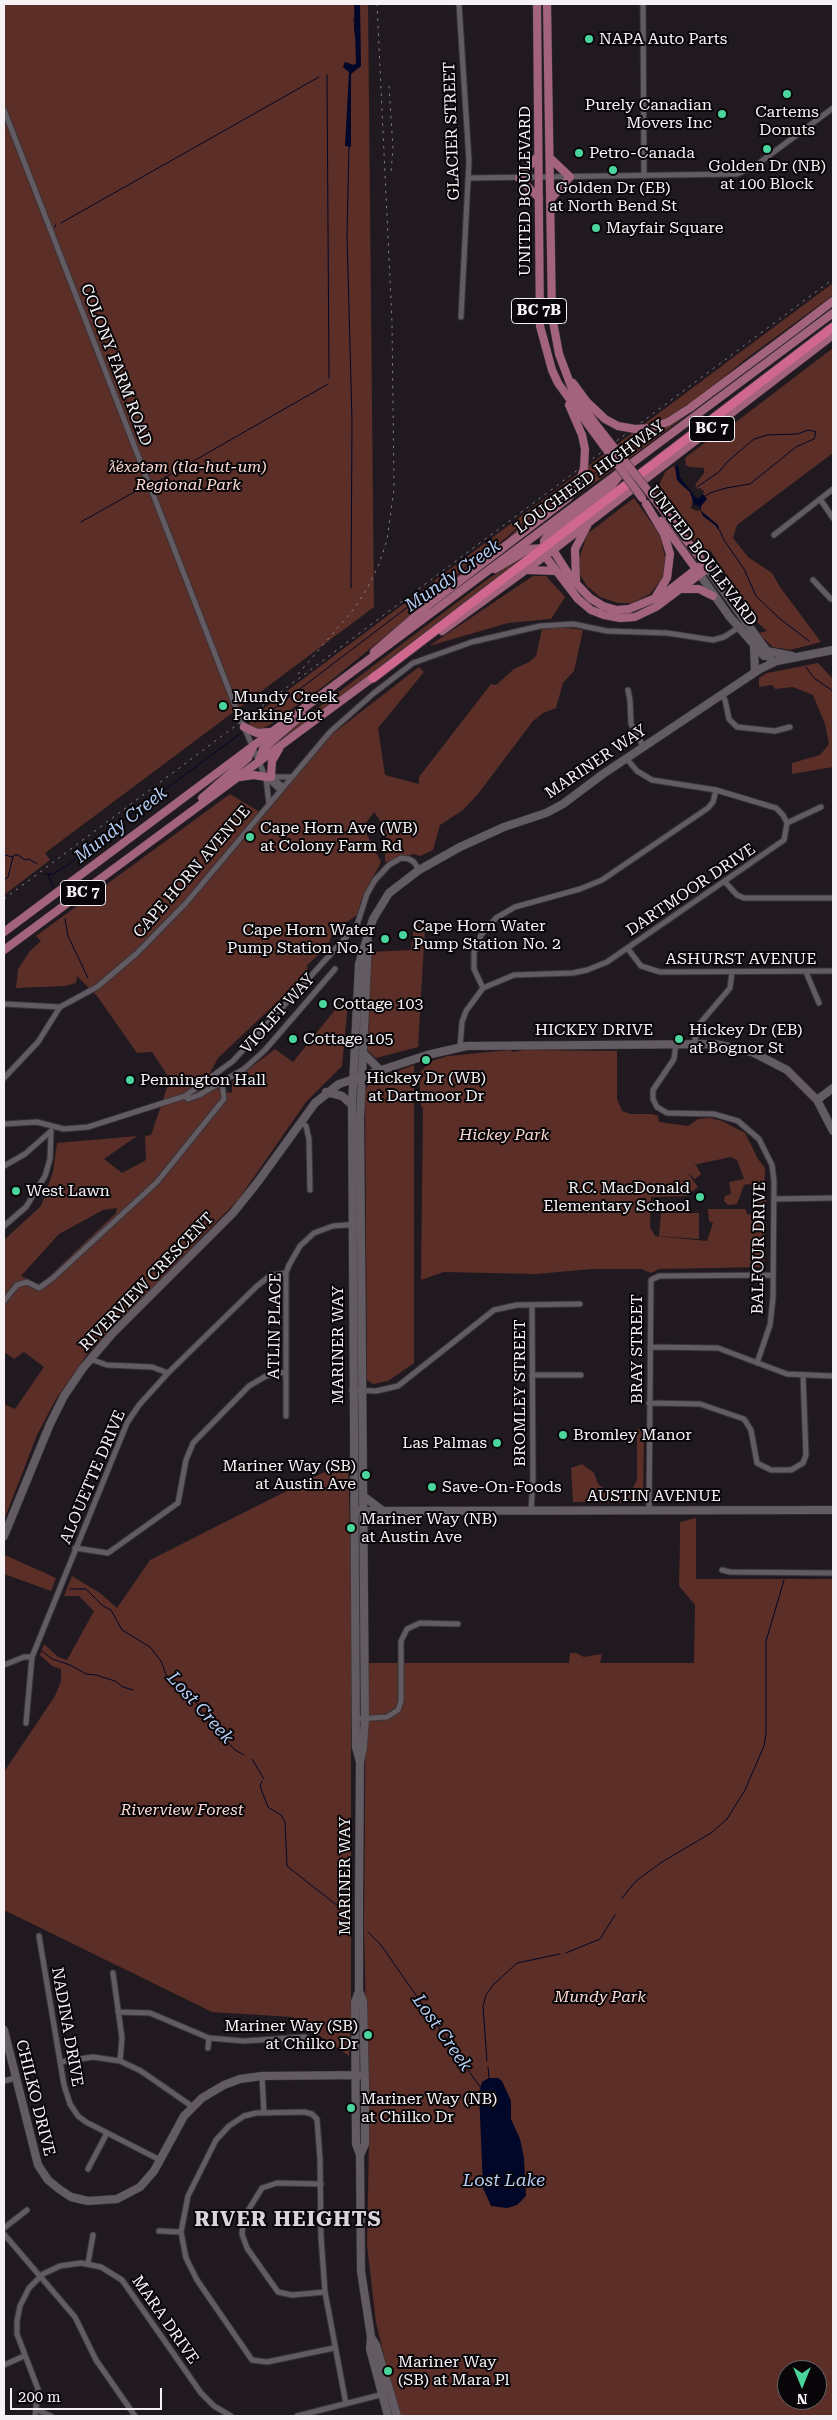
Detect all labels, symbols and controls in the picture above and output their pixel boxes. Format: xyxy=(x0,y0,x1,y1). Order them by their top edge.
place label: NAPA Auto Parts xyxy=(599,29,727,49)
marker: NAPA Auto Parts xyxy=(583,33,595,45)
street label: GLACIER STREET xyxy=(440,61,464,201)
marker: Cartems Donuts xyxy=(781,88,793,100)
place label: Purely Canadian Movers Inc xyxy=(585,95,712,133)
place label: Cartems Donuts xyxy=(755,102,819,140)
street label: UNITED BOULEVARD xyxy=(515,106,535,276)
marker: Purely Canadian Movers Inc xyxy=(716,108,728,120)
place label: Petro-Canada xyxy=(589,143,695,163)
marker: Golden Dr (NB) at 100 Block xyxy=(761,143,773,155)
marker: Petro-Canada xyxy=(573,147,585,159)
place label: Golden Dr (NB) at 100 Block xyxy=(708,156,826,194)
marker: Golden Dr (EB) at North Bend St xyxy=(607,164,619,176)
place label: Golden Dr (EB) at North Bend St xyxy=(549,178,677,216)
place label: Mayfair Square xyxy=(606,218,723,238)
marker: Mayfair Square xyxy=(590,222,602,234)
street label: COLONY FARM ROAD xyxy=(76,281,156,449)
road number: BC 7B xyxy=(512,298,566,324)
street label: LOUGHEED HIGHWAY xyxy=(512,416,668,538)
road number: BC 7 xyxy=(690,416,734,442)
park label: ƛ̓éxətəm (tla-hut-um) Regional Park xyxy=(109,457,267,495)
street label: UNITED BOULEVARD xyxy=(643,482,761,630)
water label: Mundy Creek xyxy=(401,535,505,617)
place label: Mundy Creek Parking Lot xyxy=(233,687,338,725)
marker: Mundy Creek Parking Lot xyxy=(217,700,229,712)
street label: MARINER WAY xyxy=(541,721,651,803)
water label: Mundy Creek xyxy=(70,782,172,868)
street label: CAPE HORN AVENUE xyxy=(129,802,255,942)
place label: Cape Horn Ave (WB) at Colony Farm Rd xyxy=(260,818,418,856)
marker: Cape Horn Ave (WB) at Colony Farm Rd xyxy=(244,831,256,843)
street label: DARTMOOR DRIVE xyxy=(623,840,759,940)
road number: BC 7 xyxy=(61,880,106,906)
place label: Cape Horn Water Pump Station No. 2 xyxy=(413,916,561,954)
place label: Cape Horn Water Pump Station No. 1 xyxy=(227,920,375,958)
marker: Cape Horn Water Pump Station No. 2 xyxy=(397,929,409,941)
marker: Cape Horn Water Pump Station No. 1 xyxy=(379,933,391,945)
street label: ASHURST AVENUE xyxy=(666,949,816,969)
street label: VIOLET WAY xyxy=(237,970,319,1058)
place label: Cottage 103 xyxy=(333,994,423,1014)
marker: Cottage 103 xyxy=(317,998,329,1010)
street label: HICKEY DRIVE xyxy=(535,1020,653,1040)
place label: Hickey Dr (EB) at Bognor St xyxy=(689,1020,802,1058)
place label: Cottage 105 xyxy=(303,1029,393,1049)
marker: Cottage 105 xyxy=(287,1033,299,1045)
marker: Hickey Dr (EB) at Bognor St xyxy=(673,1033,685,1045)
marker: Hickey Dr (WB) at Dartmoor Dr xyxy=(420,1054,432,1066)
place label: Hickey Dr (WB) at Dartmoor Dr xyxy=(366,1068,486,1106)
place label: Pennington Hall xyxy=(140,1070,266,1090)
marker: Pennington Hall xyxy=(124,1074,136,1086)
park label: Hickey Park xyxy=(459,1125,549,1145)
place label: R.C. MacDonald Elementary School xyxy=(543,1178,690,1216)
place label: West Lawn xyxy=(26,1181,110,1201)
street label: BALFOUR DRIVE xyxy=(748,1181,770,1315)
marker: West Lawn xyxy=(10,1185,22,1197)
marker: R.C. MacDonald Elementary School xyxy=(694,1191,706,1203)
street label: RIVERVIEW CRESCENT xyxy=(76,1209,218,1355)
street label: ATLIN PLACE xyxy=(264,1272,286,1380)
street label: MARINER WAY xyxy=(328,1286,348,1404)
street label: BRAY STREET xyxy=(627,1294,647,1404)
street label: BROMLEY STREET xyxy=(510,1319,530,1467)
street label: ALOUETTE DRIVE xyxy=(56,1407,130,1547)
place label: Bromley Manor xyxy=(573,1425,692,1445)
marker: Bromley Manor xyxy=(557,1429,569,1441)
place label: Las Palmas xyxy=(402,1433,487,1453)
marker: Las Palmas xyxy=(491,1437,503,1449)
place label: Mariner Way (SB) at Austin Ave xyxy=(223,1456,356,1494)
marker: Mariner Way (SB) at Austin Ave xyxy=(360,1469,372,1481)
place label: Save-On-Foods xyxy=(442,1477,562,1497)
marker: Save-On-Foods xyxy=(426,1481,438,1493)
street label: AUSTIN AVENUE xyxy=(587,1486,721,1506)
place label: Mariner Way (NB) at Austin Ave xyxy=(361,1509,497,1547)
marker: Mariner Way (NB) at Austin Ave xyxy=(345,1522,357,1534)
water label: Lost Creek xyxy=(162,1668,238,1748)
park label: Riverview Forest xyxy=(120,1800,244,1820)
street label: MARINER WAY xyxy=(335,1817,355,1935)
street label: NADINA DRIVE xyxy=(47,1966,87,2088)
park label: Mundy Park xyxy=(554,1987,646,2007)
water label: Lost Creek xyxy=(408,1990,476,2076)
place label: Mariner Way (SB) at Chilko Dr xyxy=(225,2016,358,2054)
marker: Mariner Way (SB) at Chilko Dr xyxy=(362,2029,374,2041)
street label: CHILKO DRIVE xyxy=(11,2038,59,2158)
place label: Mariner Way (NB) at Chilko Dr xyxy=(361,2089,497,2127)
marker: Mariner Way (NB) at Chilko Dr xyxy=(345,2102,357,2114)
water label: Lost Lake xyxy=(463,2170,545,2192)
district label: RIVER HEIGHTS xyxy=(193,2207,383,2233)
street label: MARA DRIVE xyxy=(127,2272,203,2368)
place label: Mariner Way (SB) at Mara Pl xyxy=(398,2352,510,2390)
north arrow xyxy=(777,2360,827,2410)
marker: Mariner Way (SB) at Mara Pl xyxy=(382,2365,394,2377)
scale bar xyxy=(12,2378,165,2410)
text: 200 m xyxy=(18,2388,61,2406)
text: N xyxy=(797,2391,807,2407)

